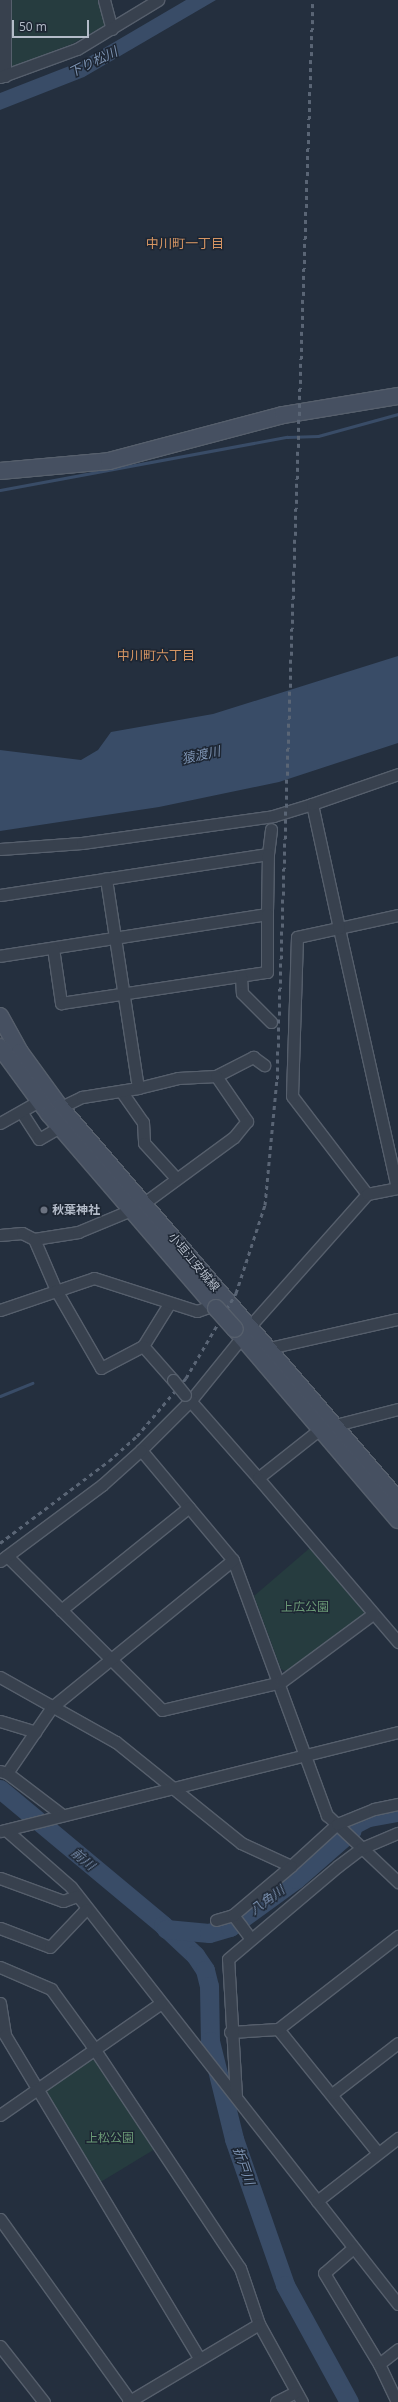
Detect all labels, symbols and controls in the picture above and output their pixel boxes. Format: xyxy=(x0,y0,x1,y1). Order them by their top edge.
scale bar xyxy=(14,12,91,38)
text: 50 m xyxy=(19,18,47,35)
water label: 下り松川 xyxy=(66,44,120,80)
district label: 中川町一丁目 xyxy=(146,235,224,251)
district label: 中川町六丁目 xyxy=(117,647,195,663)
water label: 猿渡川 xyxy=(180,743,222,767)
place label: 秋葉神社 xyxy=(52,1203,100,1217)
marker: 秋葉神社 xyxy=(39,1205,49,1215)
street label: 小垣江安城線 xyxy=(165,1230,223,1294)
park label: 上広公園 xyxy=(281,1600,329,1614)
water label: 前川 xyxy=(68,1845,98,1873)
water label: 八角川 xyxy=(247,1882,287,1918)
park label: 上松公園 xyxy=(86,2131,134,2145)
water label: 折戸川 xyxy=(230,2145,258,2187)

